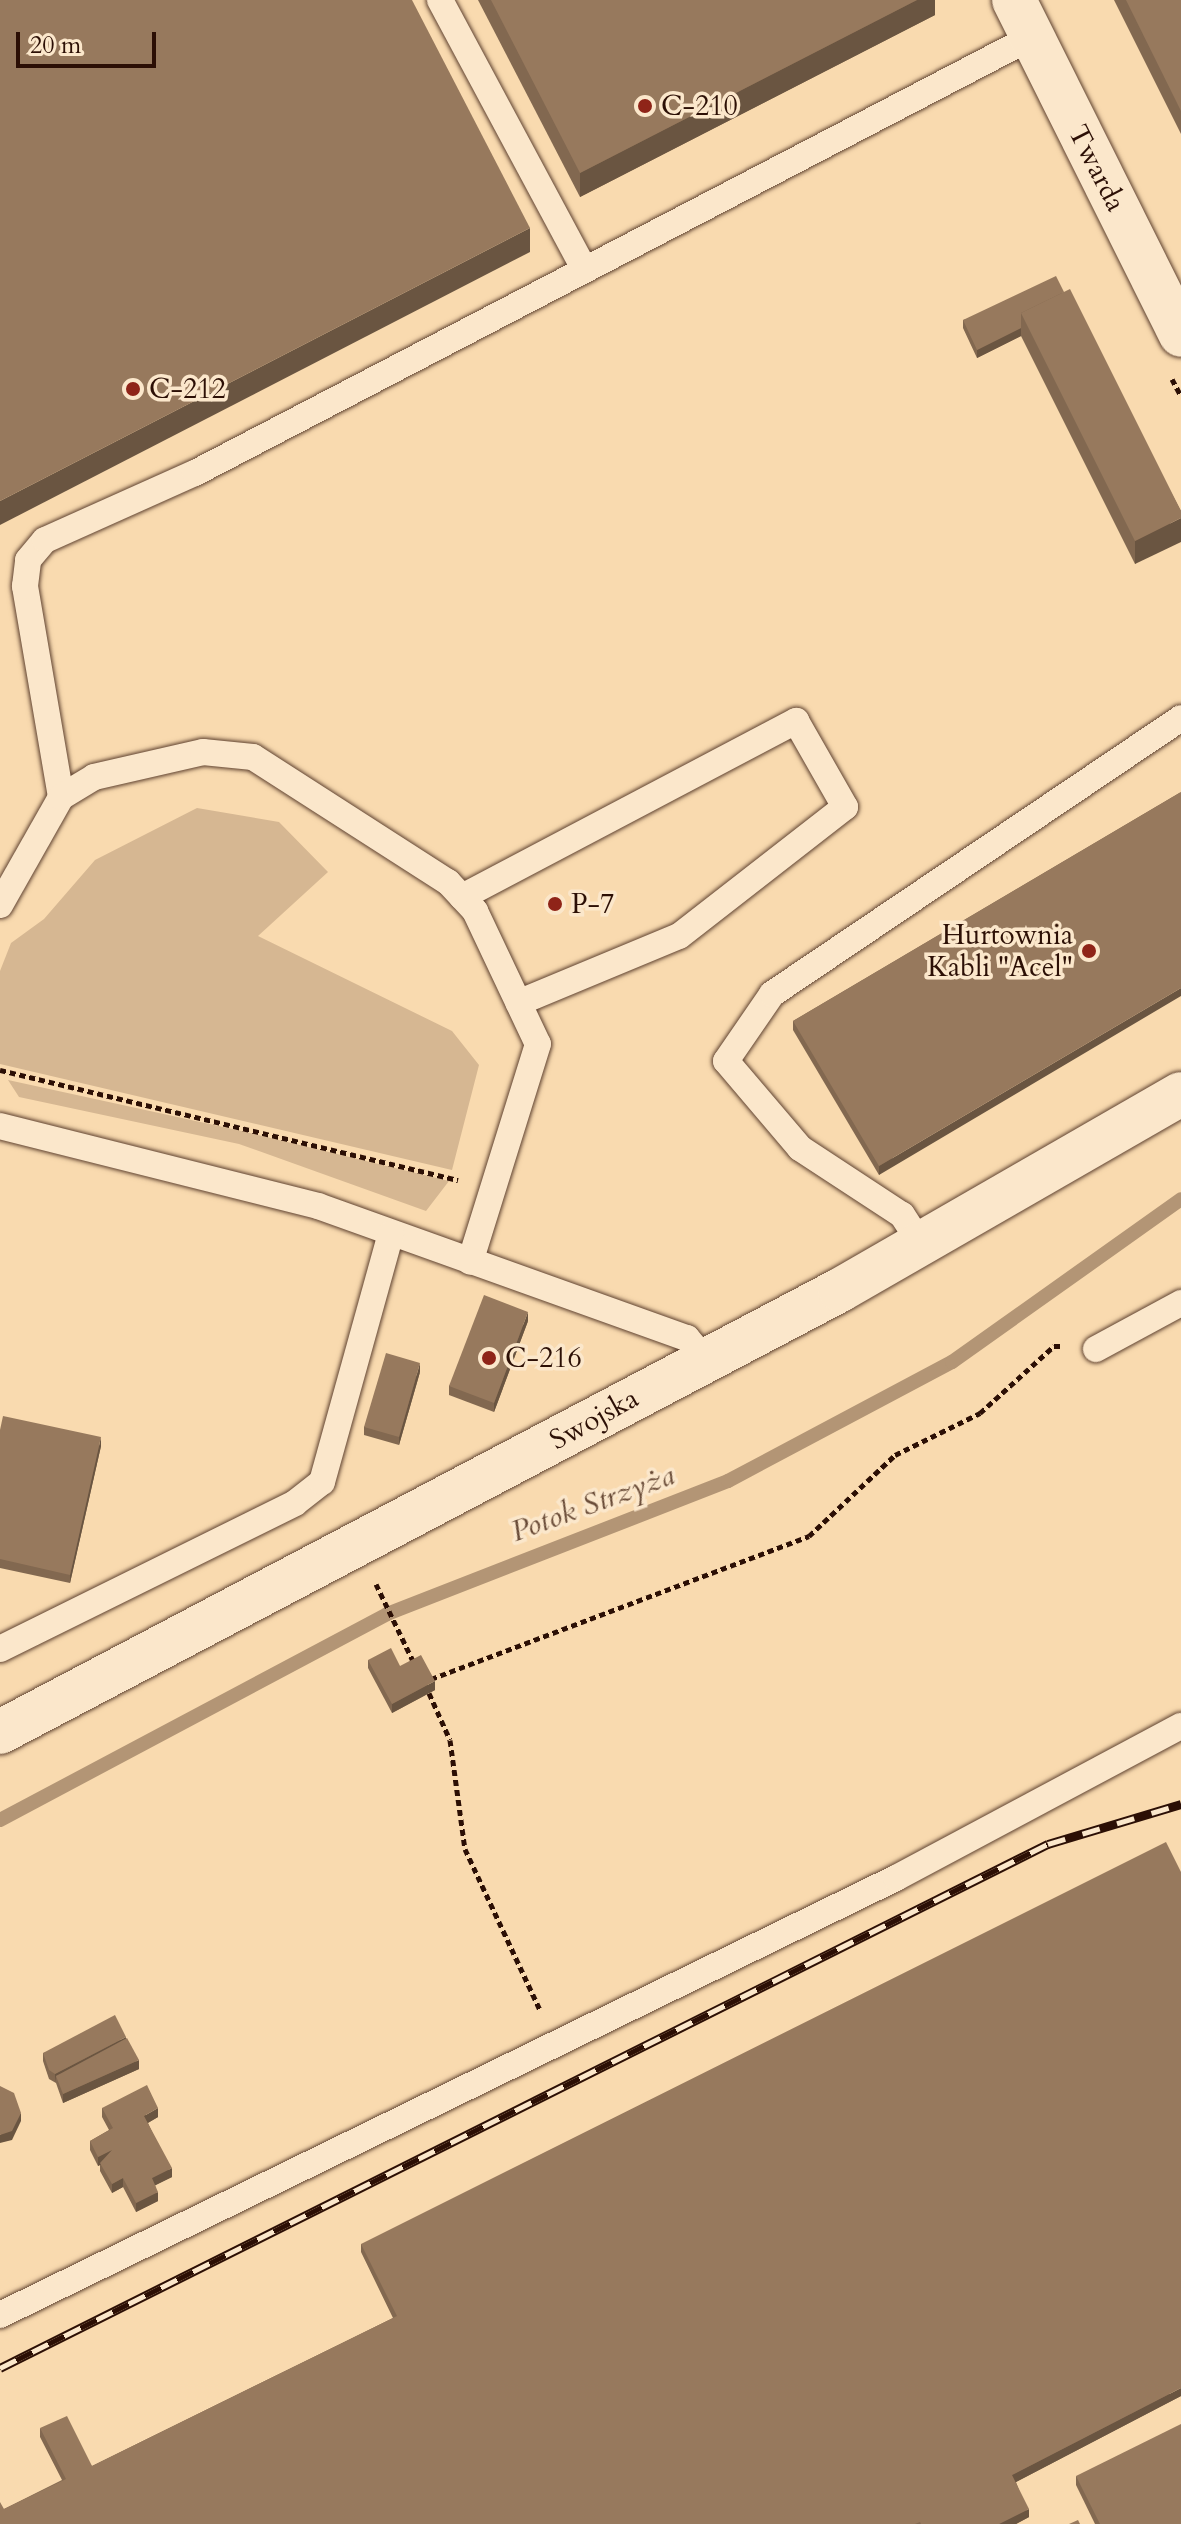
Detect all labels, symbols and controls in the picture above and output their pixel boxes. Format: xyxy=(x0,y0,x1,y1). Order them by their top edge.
scale bar xyxy=(20,16,160,66)
text: 20 m xyxy=(30,29,81,62)
place label: C-210 xyxy=(661,89,738,123)
marker: C-210 xyxy=(636,97,654,115)
street label: Twarda xyxy=(1061,119,1133,217)
place label: C-212 xyxy=(149,372,226,406)
marker: C-212 xyxy=(124,380,142,398)
place label: P-7 xyxy=(571,887,614,921)
marker: P-7 xyxy=(546,895,564,913)
place label: Hurtownia Kabli "Acel" xyxy=(927,918,1073,984)
marker: Hurtownia Kabli "Acel" xyxy=(1080,942,1098,960)
place label: C-216 xyxy=(505,1341,582,1375)
marker: C-216 xyxy=(480,1349,498,1367)
street label: Swojska xyxy=(544,1381,644,1457)
water label: Potok Strzyża xyxy=(506,1458,680,1550)

